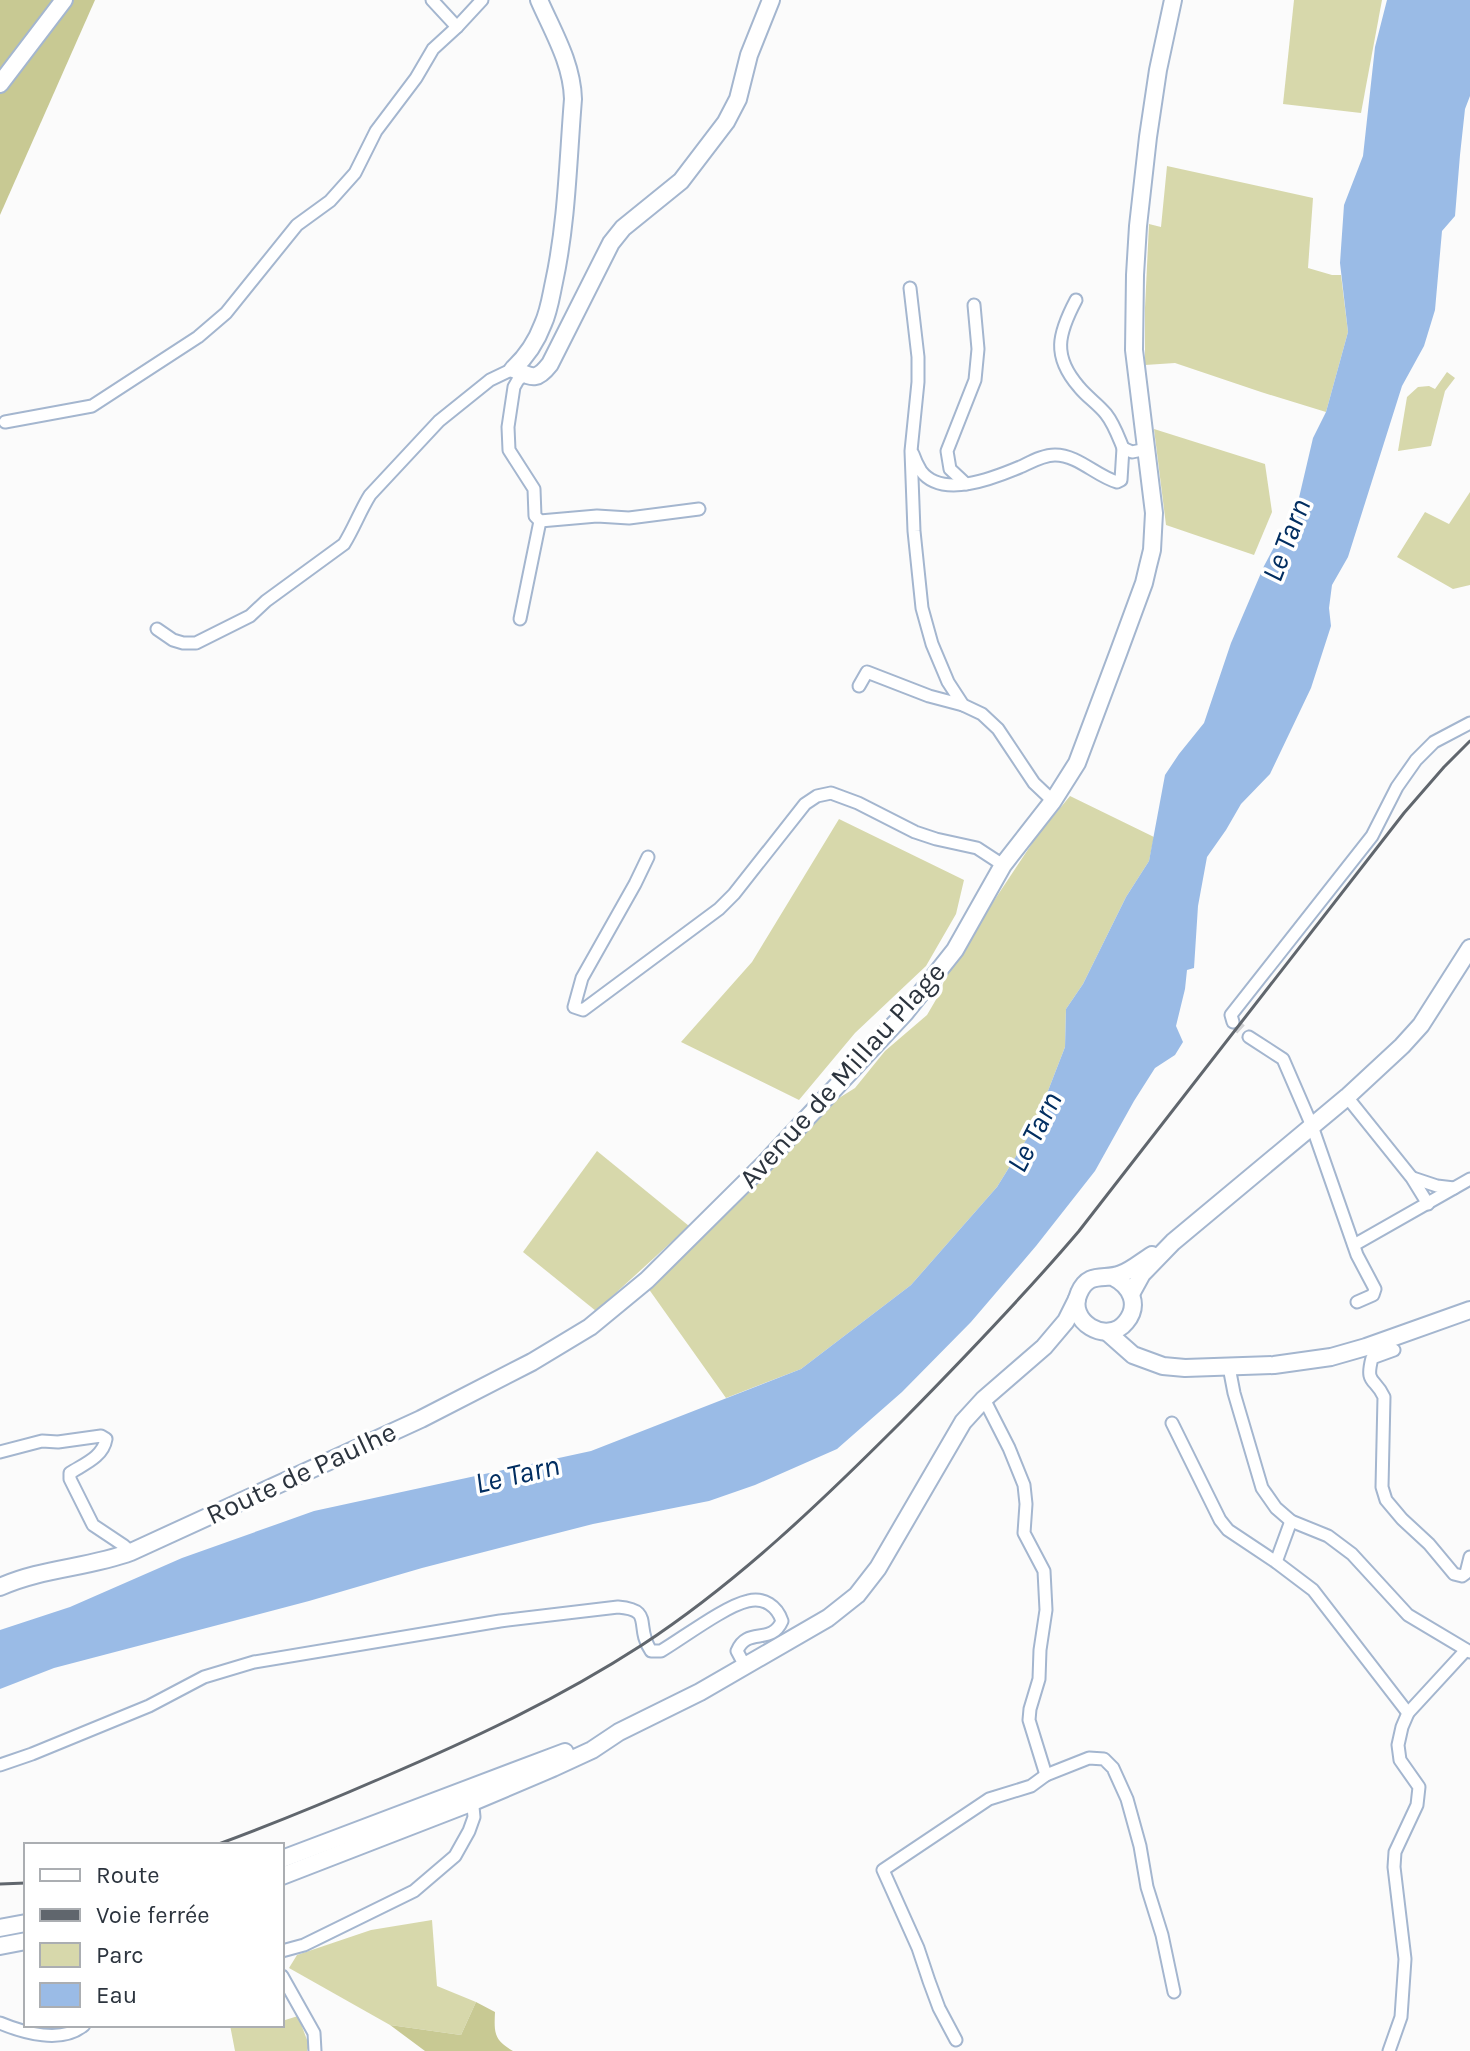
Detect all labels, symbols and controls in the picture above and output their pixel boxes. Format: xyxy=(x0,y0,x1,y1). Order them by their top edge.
water label: Le Tarn xyxy=(1254,493,1318,587)
street label: Avenue de Millau Plage xyxy=(732,955,952,1195)
water label: Le Tarn xyxy=(998,1086,1070,1178)
street label: Route de Paulhe xyxy=(201,1415,401,1531)
water label: Le Tarn xyxy=(471,1447,563,1501)
legend xyxy=(24,1843,284,2027)
text: Route xyxy=(96,1861,160,1889)
text: Voie ferrée xyxy=(96,1901,210,1929)
text: Parc xyxy=(96,1941,144,1969)
text: Eau xyxy=(96,1981,137,2009)

